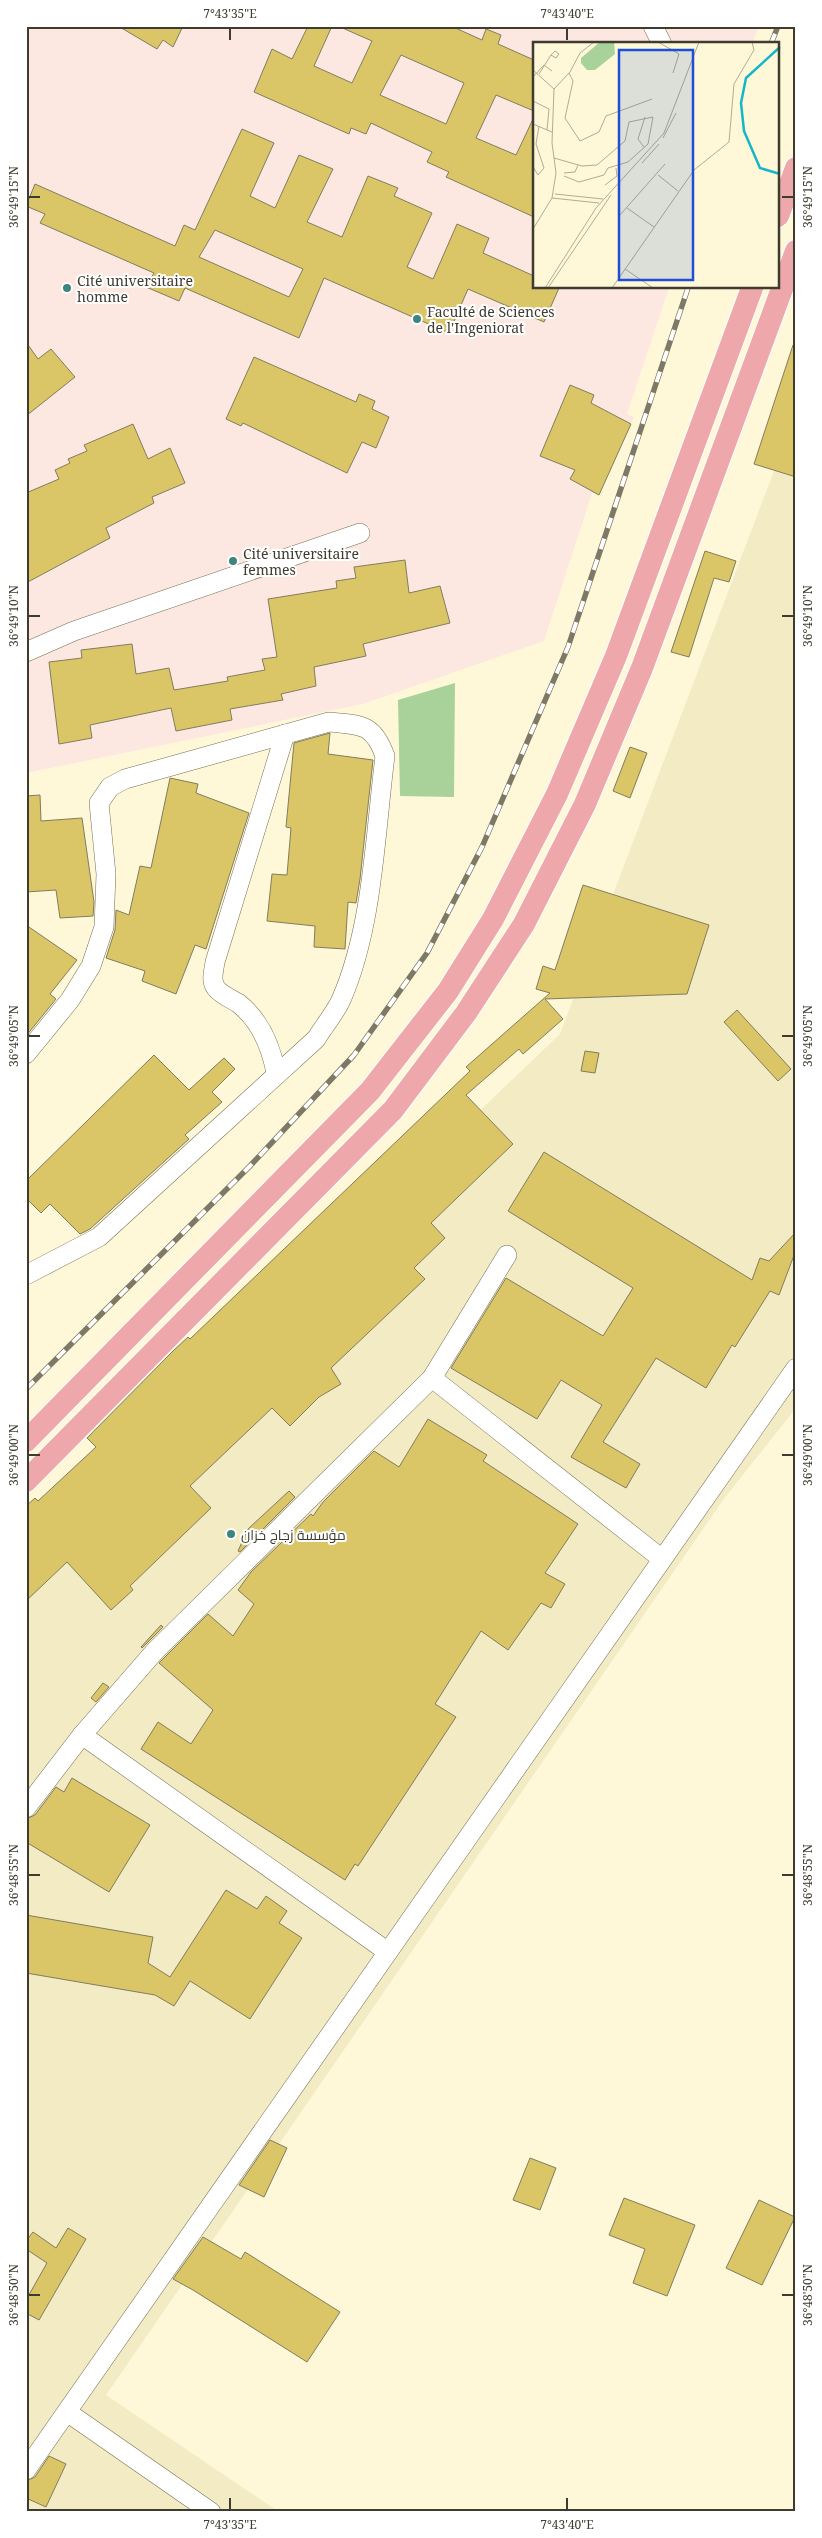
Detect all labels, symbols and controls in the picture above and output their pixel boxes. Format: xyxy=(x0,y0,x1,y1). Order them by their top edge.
text: 7°43'35"E xyxy=(203,5,257,22)
text: 7°43'40"E xyxy=(540,5,594,22)
inset map xyxy=(533,42,780,289)
text: 36°49'15"N xyxy=(5,166,22,228)
text: 36°49'15"N xyxy=(799,166,816,228)
place label: Cité universitaire homme xyxy=(77,271,193,306)
marker: Cité universitaire homme xyxy=(61,282,73,294)
place label: Faculté de Sciences de l'Ingeniorat xyxy=(427,302,555,337)
marker: Faculté de Sciences de l'Ingeniorat xyxy=(411,313,423,325)
place label: Cité universitaire femmes xyxy=(243,544,359,579)
marker: Cité universitaire femmes xyxy=(227,555,239,567)
text: 36°49'10"N xyxy=(5,585,22,647)
text: 36°49'10"N xyxy=(799,585,816,647)
text: 36°49'05"N xyxy=(5,1005,22,1067)
text: 36°49'05"N xyxy=(799,1005,816,1067)
text: 36°49'00"N xyxy=(5,1424,22,1486)
text: 36°49'00"N xyxy=(799,1424,816,1486)
place label: مؤسسة زجاج خزان xyxy=(241,1525,346,1544)
marker: مؤسسة زجاج خزان xyxy=(225,1528,237,1540)
text: 36°48'55"N xyxy=(5,1844,22,1906)
text: 36°48'55"N xyxy=(799,1844,816,1906)
text: 36°48'50"N xyxy=(5,2264,22,2326)
text: 36°48'50"N xyxy=(799,2264,816,2326)
text: 7°43'35"E xyxy=(203,2516,257,2533)
text: 7°43'40"E xyxy=(540,2516,594,2533)

